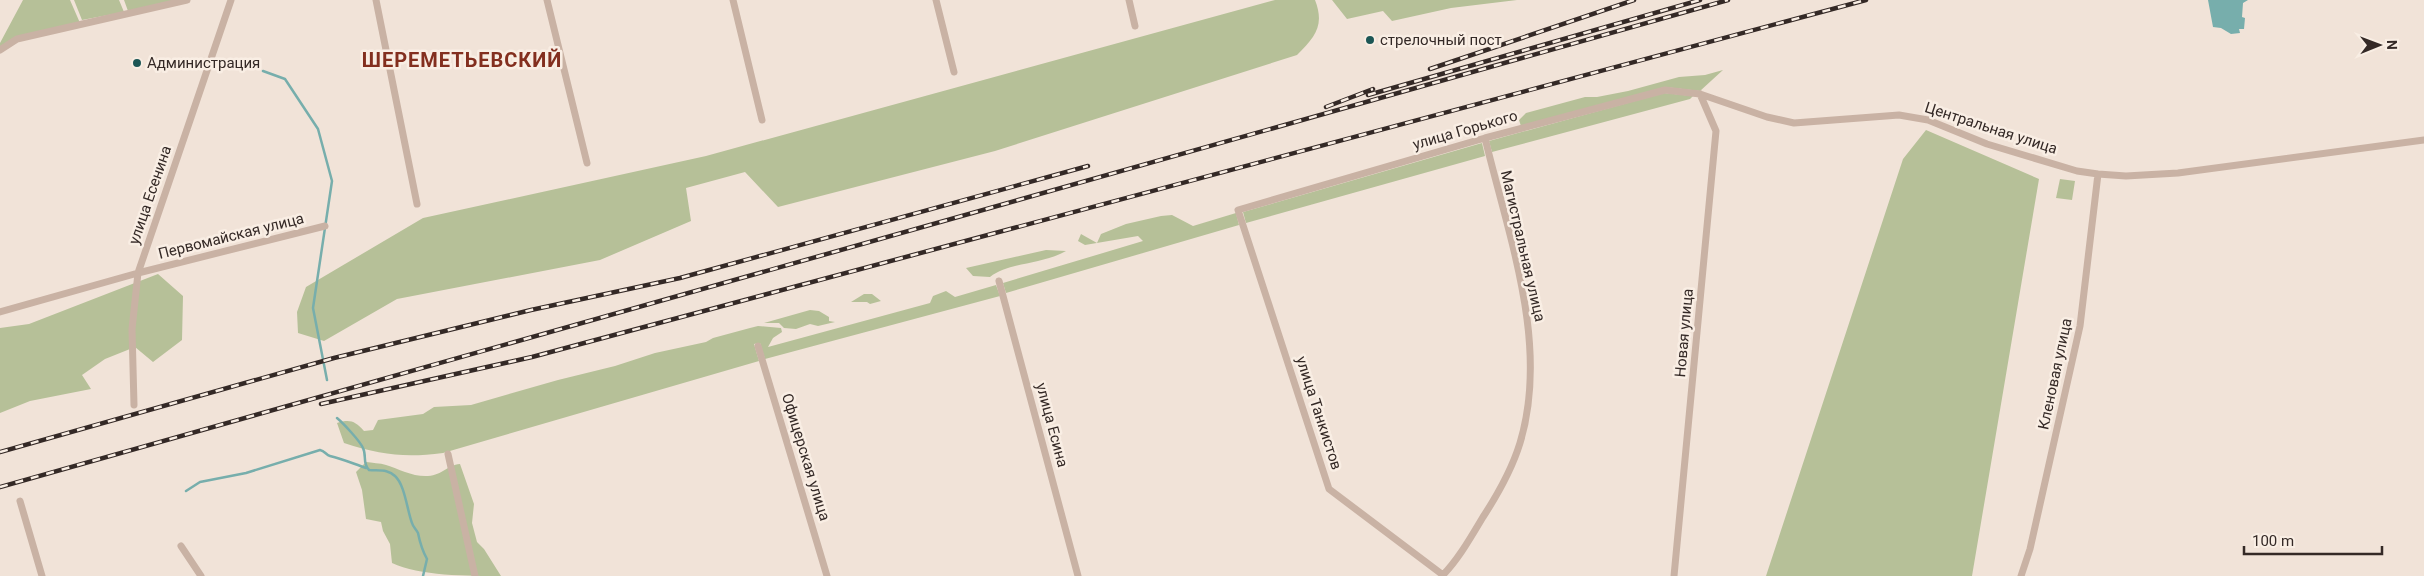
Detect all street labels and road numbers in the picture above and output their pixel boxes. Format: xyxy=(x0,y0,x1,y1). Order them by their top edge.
street label: Центральная улица xyxy=(1923,98,2059,158)
street label: улица Горького xyxy=(1411,106,1519,154)
street label: улица Есенина xyxy=(125,143,175,247)
street label: Магистральная улица xyxy=(1497,169,1549,323)
street label: Первомайская улица xyxy=(156,209,306,263)
street label: Новая улица xyxy=(1671,288,1697,378)
street label: Кленовая улица xyxy=(2034,317,2076,431)
street label: улица Танкистов xyxy=(1292,354,1346,472)
street label: улица Есина xyxy=(1032,381,1072,469)
street label: Офицерская улица xyxy=(778,391,834,523)

